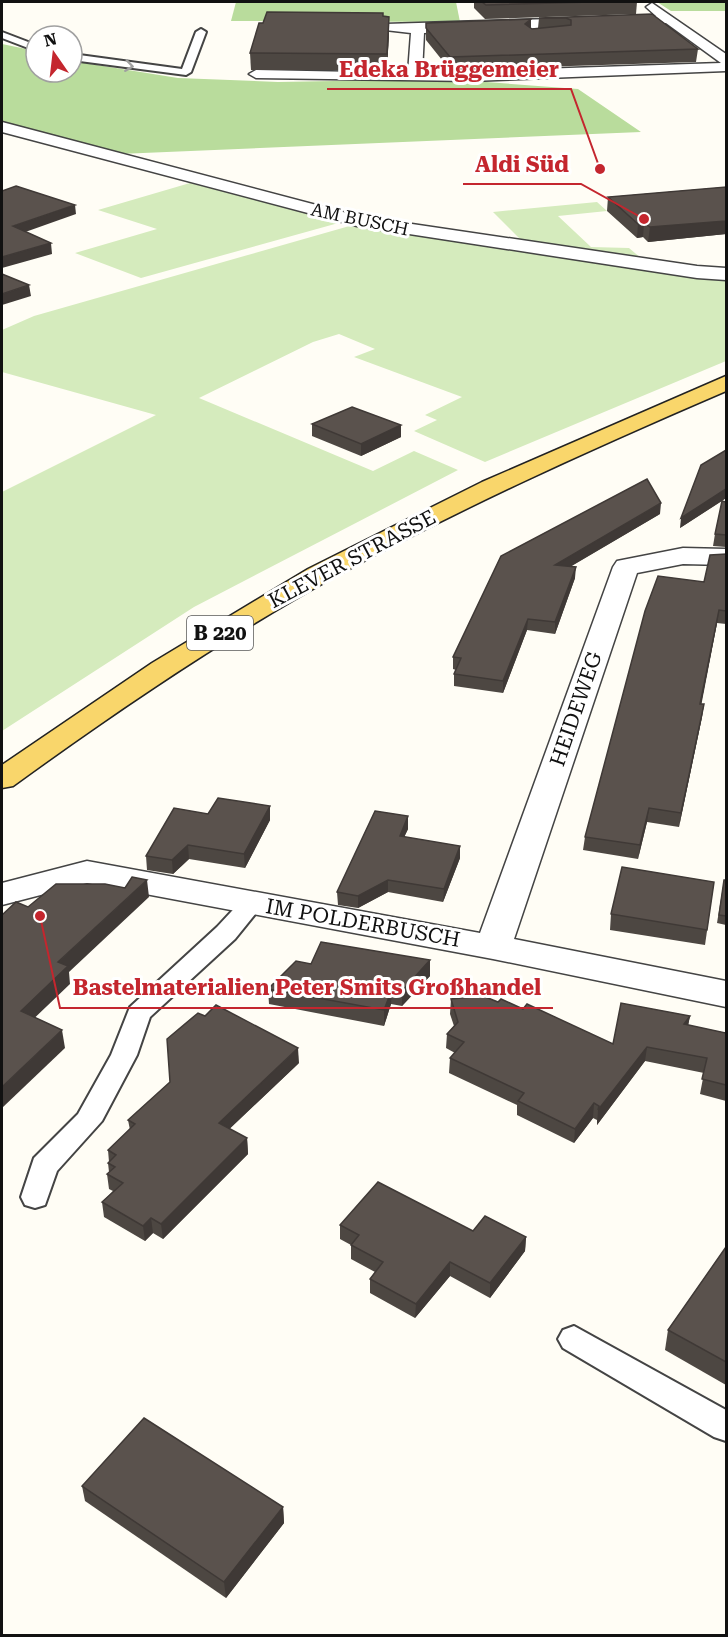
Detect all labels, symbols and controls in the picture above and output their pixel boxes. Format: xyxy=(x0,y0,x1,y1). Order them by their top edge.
north arrow xyxy=(24,24,84,84)
text: N xyxy=(42,29,59,51)
callout: Edeka Brüggemeier xyxy=(327,49,571,89)
text: Edeka Brüggemeier xyxy=(339,57,559,82)
one-way arrow xyxy=(124,59,134,71)
callout: Aldi Süd xyxy=(463,144,581,184)
text: Aldi Süd xyxy=(475,152,569,177)
street label: AM BUSCH xyxy=(309,198,411,240)
street label: KLEVER STRASSE xyxy=(264,505,440,613)
road number: B 220 xyxy=(187,616,253,650)
street label: HEIDEWEG xyxy=(545,649,607,769)
street label: IM POLDERBUSCH xyxy=(264,894,462,952)
callout: Bastelmaterialien Peter Smits Großhandel xyxy=(60,968,553,1008)
text: Bastelmaterialien Peter Smits Großhandel xyxy=(73,975,541,1000)

